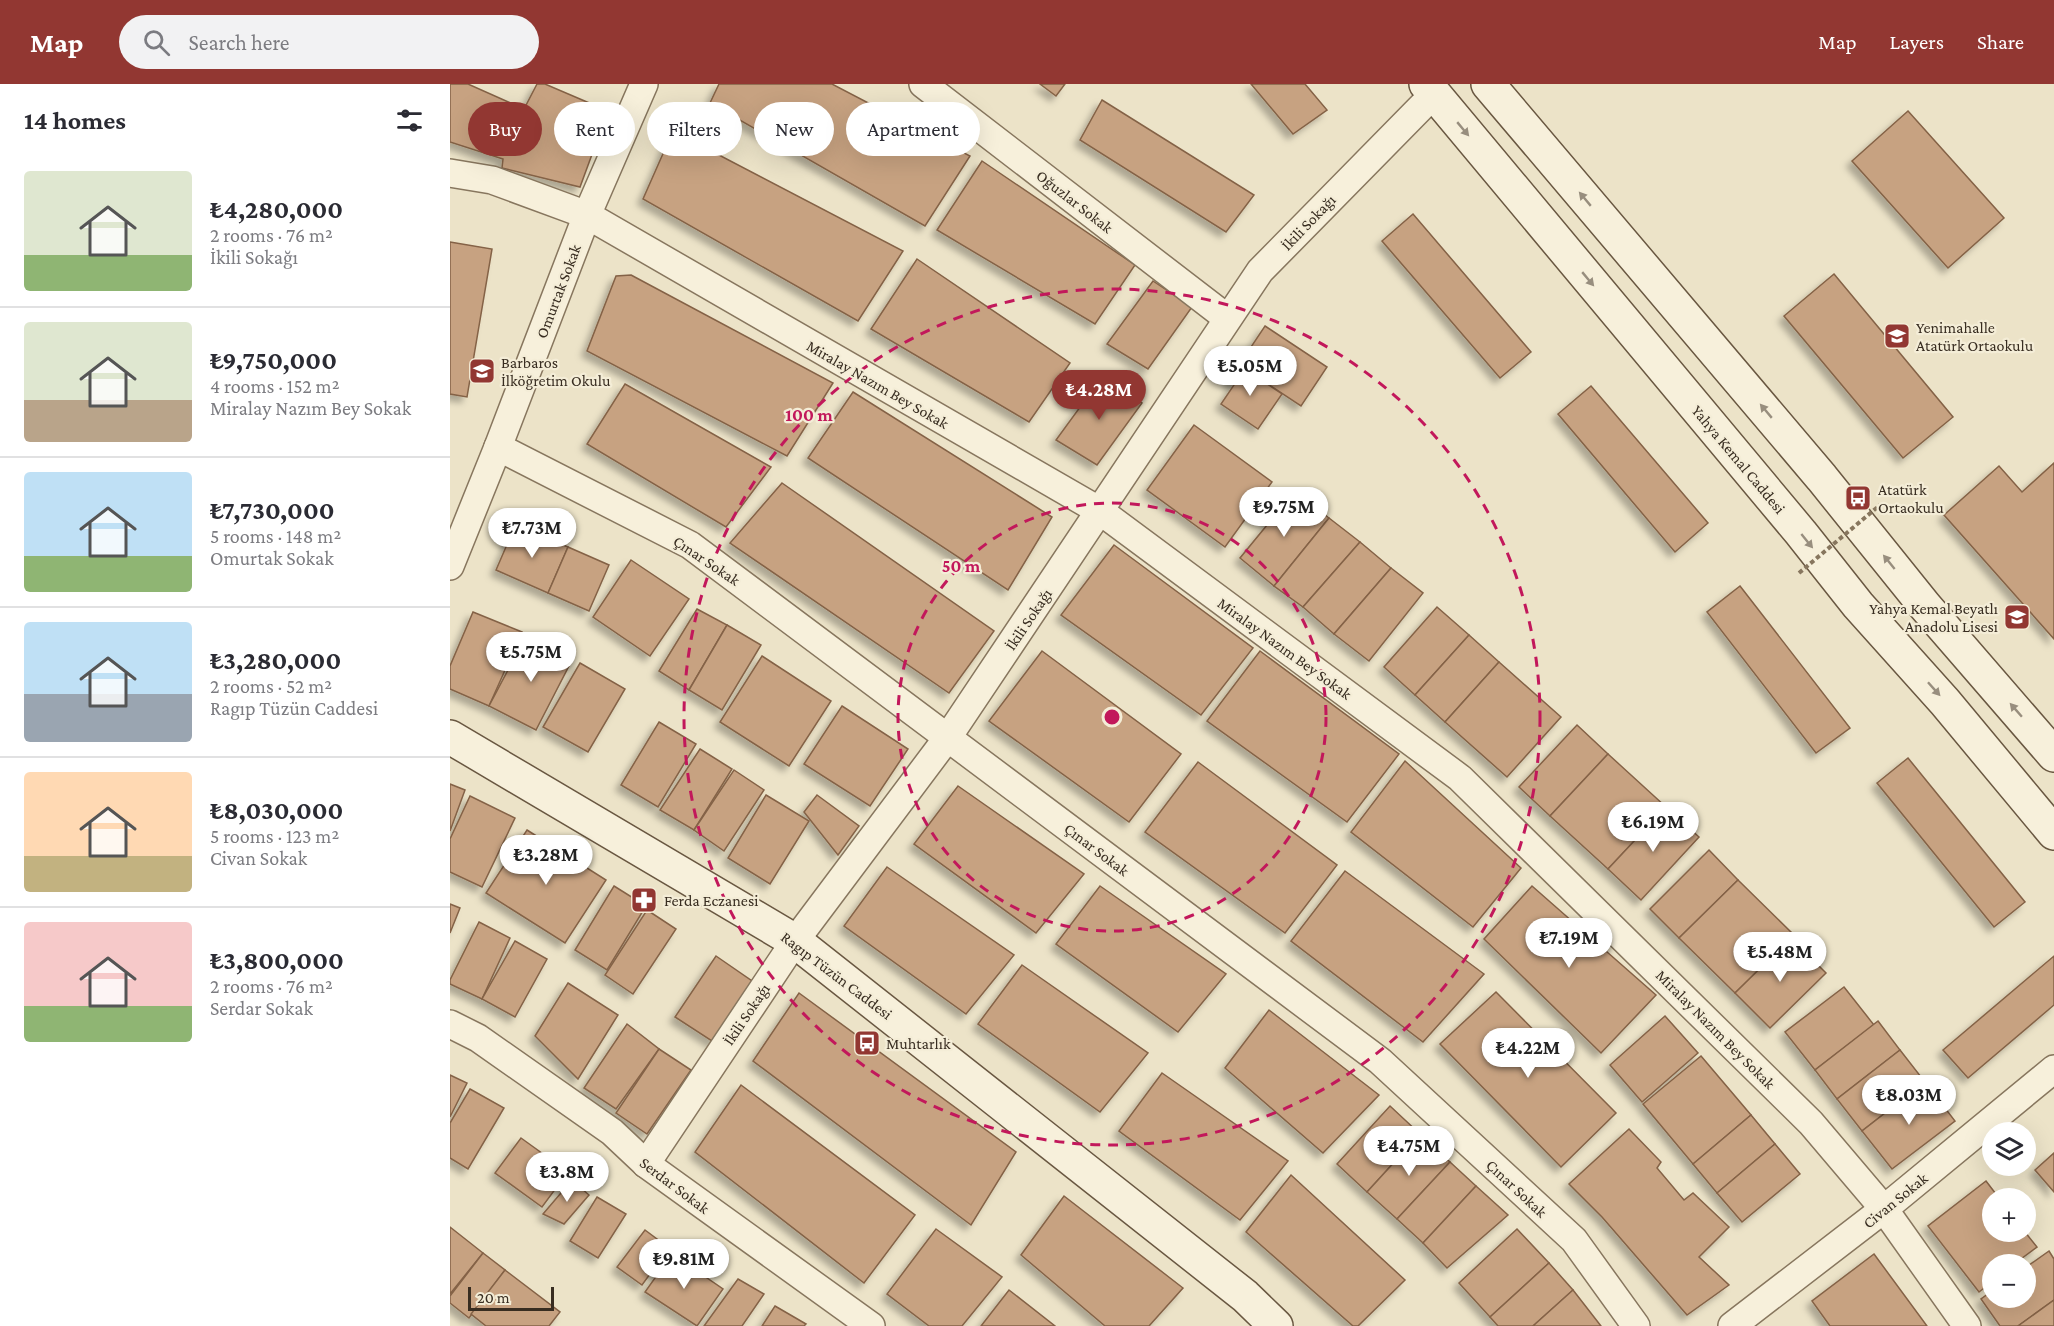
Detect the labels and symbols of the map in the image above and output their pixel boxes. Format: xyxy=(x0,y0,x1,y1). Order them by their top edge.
one-way arrow xyxy=(1456,121,1469,136)
street label: Oğuzlar Sokak xyxy=(1033,166,1116,237)
street label: İkili Sokağı xyxy=(1278,191,1340,254)
one-way arrow xyxy=(1579,192,1592,207)
street label: Omurtak Sokak xyxy=(533,242,584,340)
one-way arrow xyxy=(1581,271,1594,286)
place label: Yenimahalle Atatürk Ortaokulu xyxy=(1916,319,2034,354)
school or university icon: Yenimahalle Atatürk Ortaokulu xyxy=(1882,321,1912,351)
street label: Miralay Nazım Bey Sokak xyxy=(803,337,952,433)
pin: ₺5.05M xyxy=(1201,346,1299,397)
place label: Barbaros İlköğretim Okulu xyxy=(501,354,611,390)
school or university icon: Barbaros İlköğretim Okulu xyxy=(467,356,497,386)
pin: ₺4.28M xyxy=(1050,370,1148,421)
street label: Yahya Kemal Caddesi xyxy=(1688,402,1789,517)
one-way arrow xyxy=(1759,403,1772,419)
text: 100 m xyxy=(785,405,833,425)
place label: Atatürk Ortaokulu xyxy=(1878,481,1944,516)
bus stop icon: Atatürk Ortaokulu xyxy=(1843,483,1873,513)
pin: ₺9.75M xyxy=(1235,487,1333,538)
pin: ₺7.73M xyxy=(483,508,581,559)
street label: Çınar Sokak xyxy=(670,532,743,590)
one-way arrow xyxy=(1801,533,1814,549)
one-way arrow xyxy=(1883,554,1896,570)
text: 50 m xyxy=(942,556,981,576)
street label: İkili Sokağı xyxy=(1002,585,1056,654)
street label: Miralay Nazım Bey Sokak xyxy=(1214,594,1355,704)
place label: Yahya Kemal Beyatlı Anadolu Lisesi xyxy=(1869,600,1998,635)
school or university icon: Yahya Kemal Beyatlı Anadolu Lisesi xyxy=(2002,602,2032,632)
pin: ₺5.75M xyxy=(482,632,580,683)
one-way arrow xyxy=(1927,681,1940,696)
one-way arrow xyxy=(2009,703,2023,718)
centre of rings xyxy=(1102,707,1122,727)
pin: ₺6.19M xyxy=(1604,802,1702,853)
street label: Çınar Sokak xyxy=(1060,820,1133,880)
pin: ₺3.28M xyxy=(497,835,595,886)
pharmacy icon: Ferda Eczanesi xyxy=(629,885,659,915)
place label: Ferda Eczanesi xyxy=(664,892,758,909)
pin: ₺7.19M xyxy=(1520,918,1618,969)
street label: Ragıp Tüzün Caddesi xyxy=(777,928,896,1023)
pin: ₺5.48M xyxy=(1731,932,1829,983)
street label: Miralay Nazım Bey Sokak xyxy=(1652,966,1779,1093)
street label: İkili Sokağı xyxy=(720,980,774,1049)
bus stop icon: Muhtarlık xyxy=(852,1028,882,1058)
pin: ₺4.22M xyxy=(1479,1028,1577,1079)
place label: Muhtarlık xyxy=(886,1035,951,1052)
pin: ₺8.03M xyxy=(1860,1075,1958,1126)
pin: ₺4.75M xyxy=(1360,1126,1458,1177)
pin: ₺3.8M xyxy=(525,1152,609,1203)
street label: Serdar Sokak xyxy=(637,1154,713,1217)
street label: Çınar Sokak xyxy=(1482,1156,1551,1222)
street label: Civan Sokak xyxy=(1860,1169,1931,1232)
pin: ₺9.81M xyxy=(635,1239,733,1290)
scale bar xyxy=(468,1284,554,1312)

